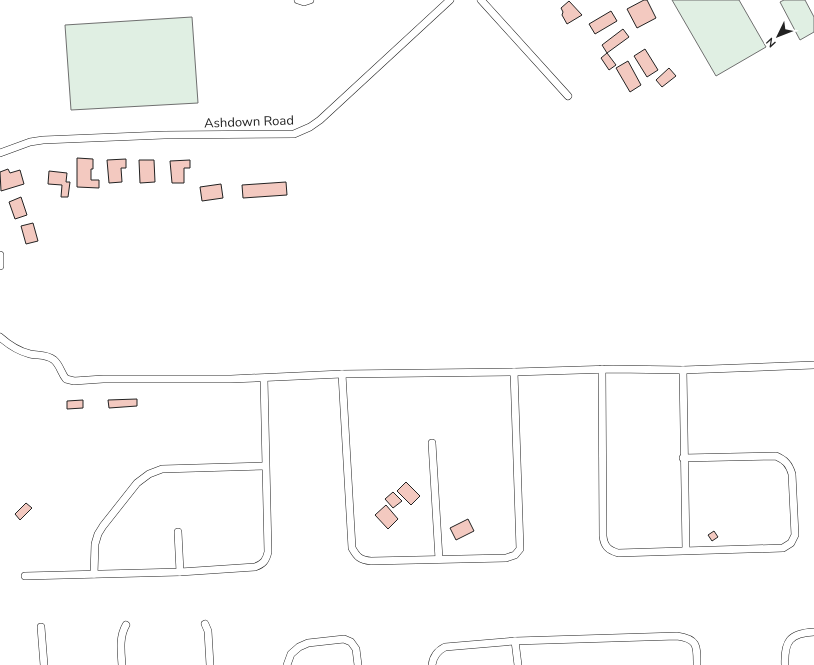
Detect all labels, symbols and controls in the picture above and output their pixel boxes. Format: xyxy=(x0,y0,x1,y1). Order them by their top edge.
north arrow xyxy=(758,16,798,56)
text: N xyxy=(763,34,779,51)
street label: Ashdown Road xyxy=(204,111,294,133)

